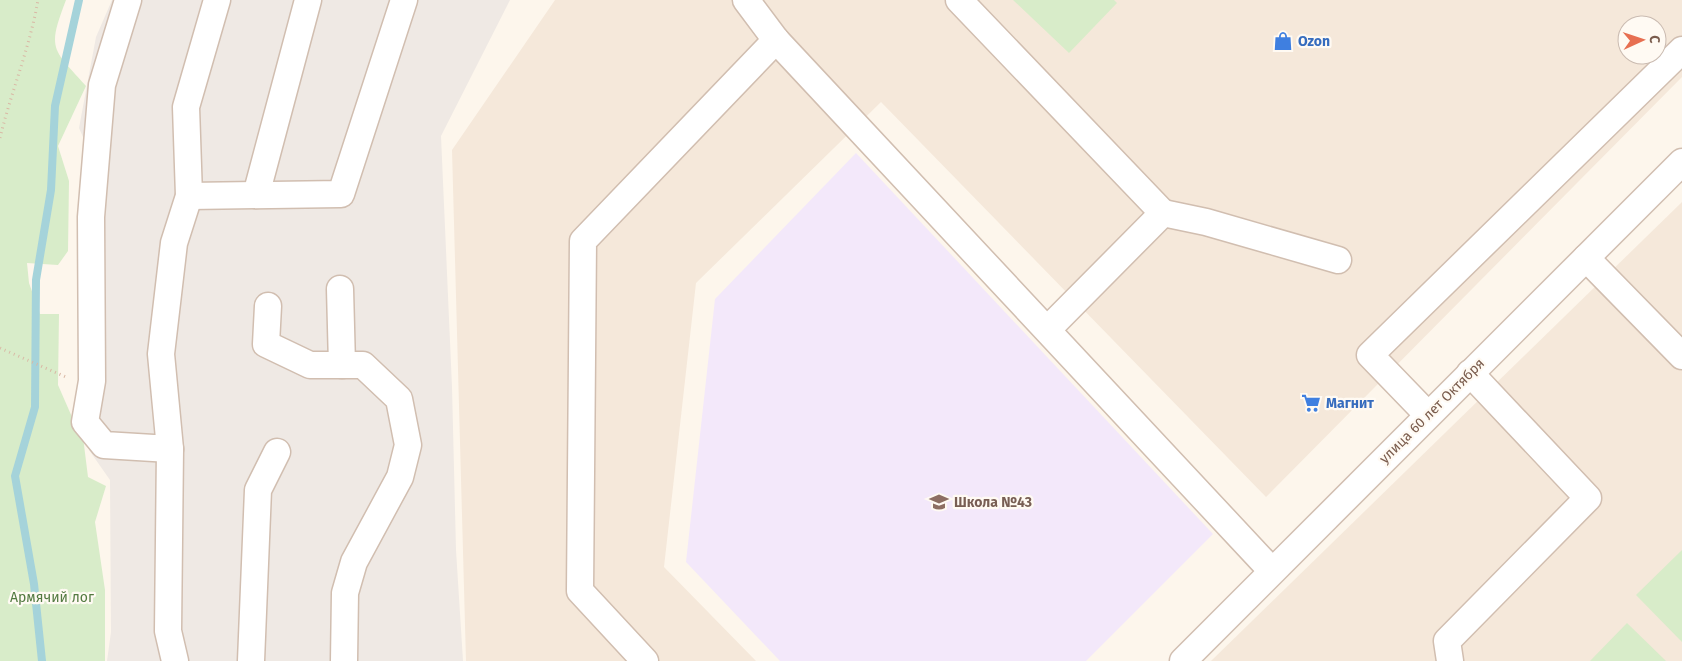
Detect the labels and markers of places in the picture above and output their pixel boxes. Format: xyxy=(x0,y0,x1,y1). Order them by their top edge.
shop icon: Ozon xyxy=(1272,30,1294,52)
place label: Ozon xyxy=(1298,33,1330,50)
supermarket icon: Магнит xyxy=(1300,392,1322,414)
place label: Магнит xyxy=(1326,395,1374,412)
school or university icon: Школа №43 xyxy=(928,491,950,513)
place label: Школа №43 xyxy=(954,494,1032,511)

